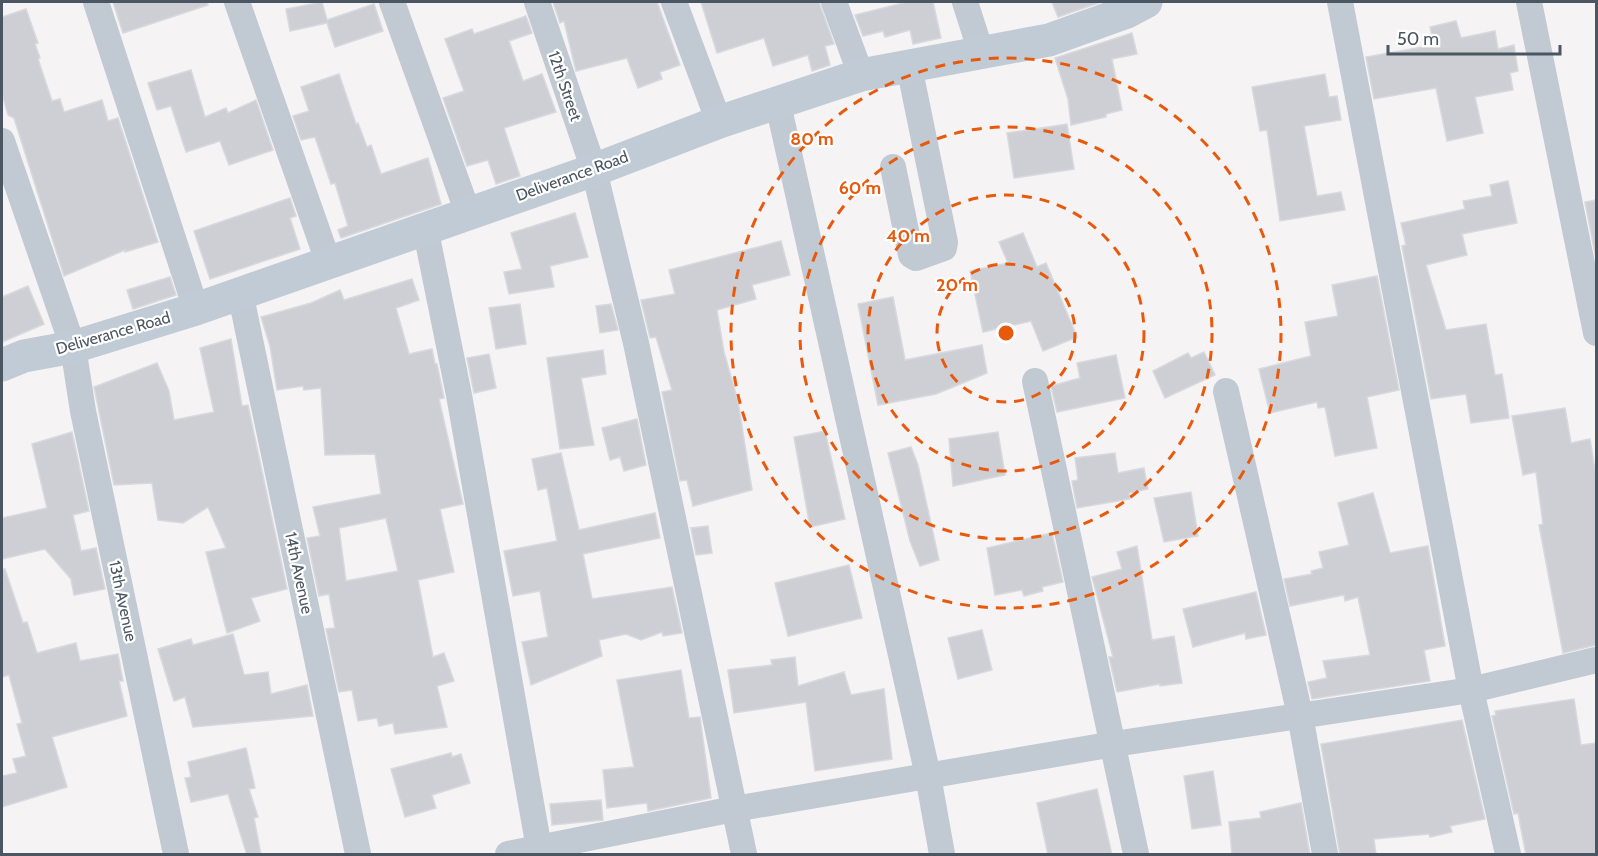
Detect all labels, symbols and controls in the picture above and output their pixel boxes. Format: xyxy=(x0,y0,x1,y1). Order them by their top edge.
scale bar xyxy=(1388,18,1560,56)
text: 50 m xyxy=(1397,28,1439,50)
street label: 12th Street xyxy=(544,49,586,124)
text: 80 m xyxy=(790,128,834,150)
street label: Deliverance Road xyxy=(513,147,631,205)
text: 60 m xyxy=(839,177,881,199)
text: 40 m xyxy=(886,225,930,247)
text: 20 m xyxy=(936,274,978,296)
street label: Deliverance Road xyxy=(54,308,172,358)
centre of rings xyxy=(996,323,1016,343)
street label: 14th Avenue xyxy=(281,530,317,616)
street label: 13th Avenue xyxy=(105,559,141,643)

